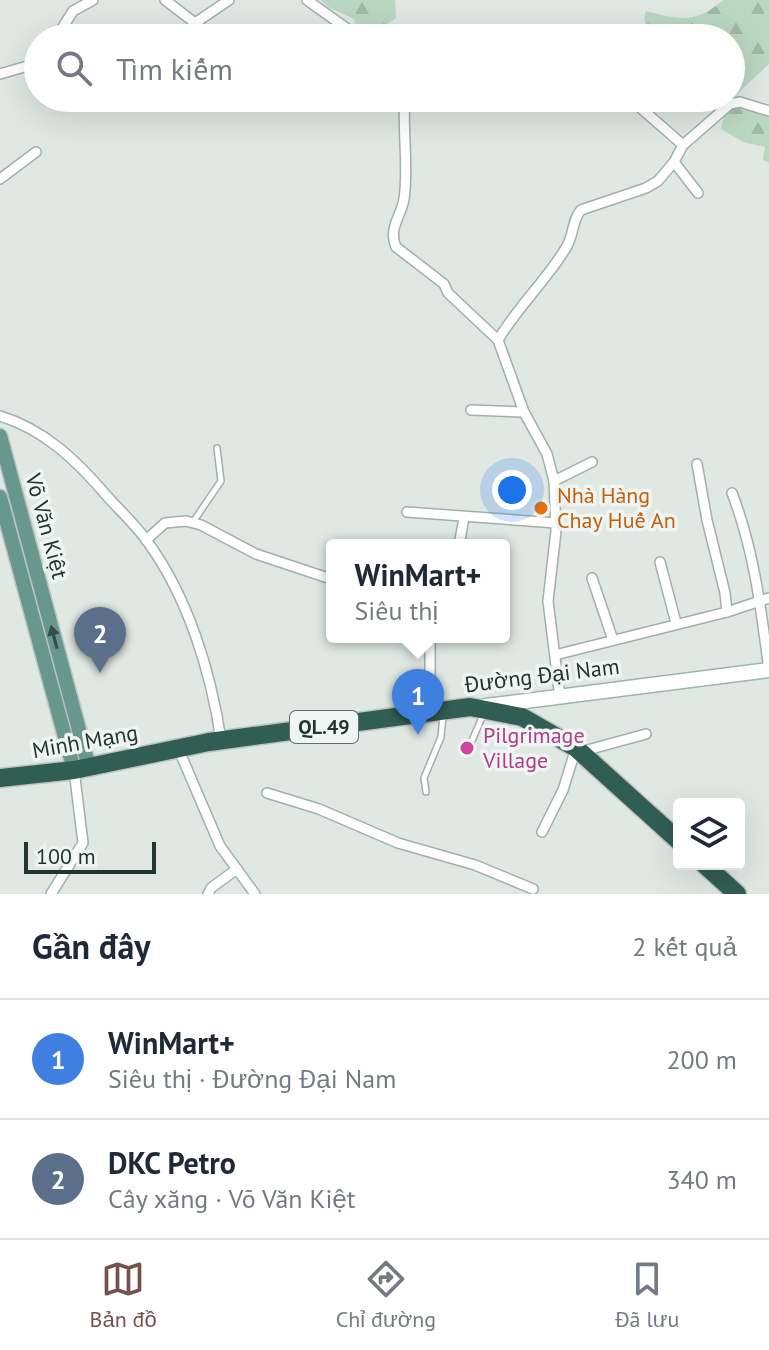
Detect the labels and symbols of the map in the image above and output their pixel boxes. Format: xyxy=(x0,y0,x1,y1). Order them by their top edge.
street label: Võ Văn Kiệt xyxy=(19,469,75,582)
your location xyxy=(492,470,532,510)
place label: Nhà Hàng Chay Huế An xyxy=(557,481,676,534)
marker: Nhà Hàng Chay Huế An xyxy=(532,499,550,517)
pin: 2 xyxy=(74,607,126,673)
one-way arrow xyxy=(47,625,60,649)
street label: Đường Đại Nam xyxy=(462,652,621,698)
pin: 1 xyxy=(392,669,444,735)
road number: QL.49 xyxy=(290,711,358,743)
street label: Minh Mạng xyxy=(30,718,140,764)
place label: Pilgrimage Village xyxy=(482,721,585,774)
marker: Pilgrimage Village xyxy=(458,739,476,757)
scale bar xyxy=(24,838,156,874)

